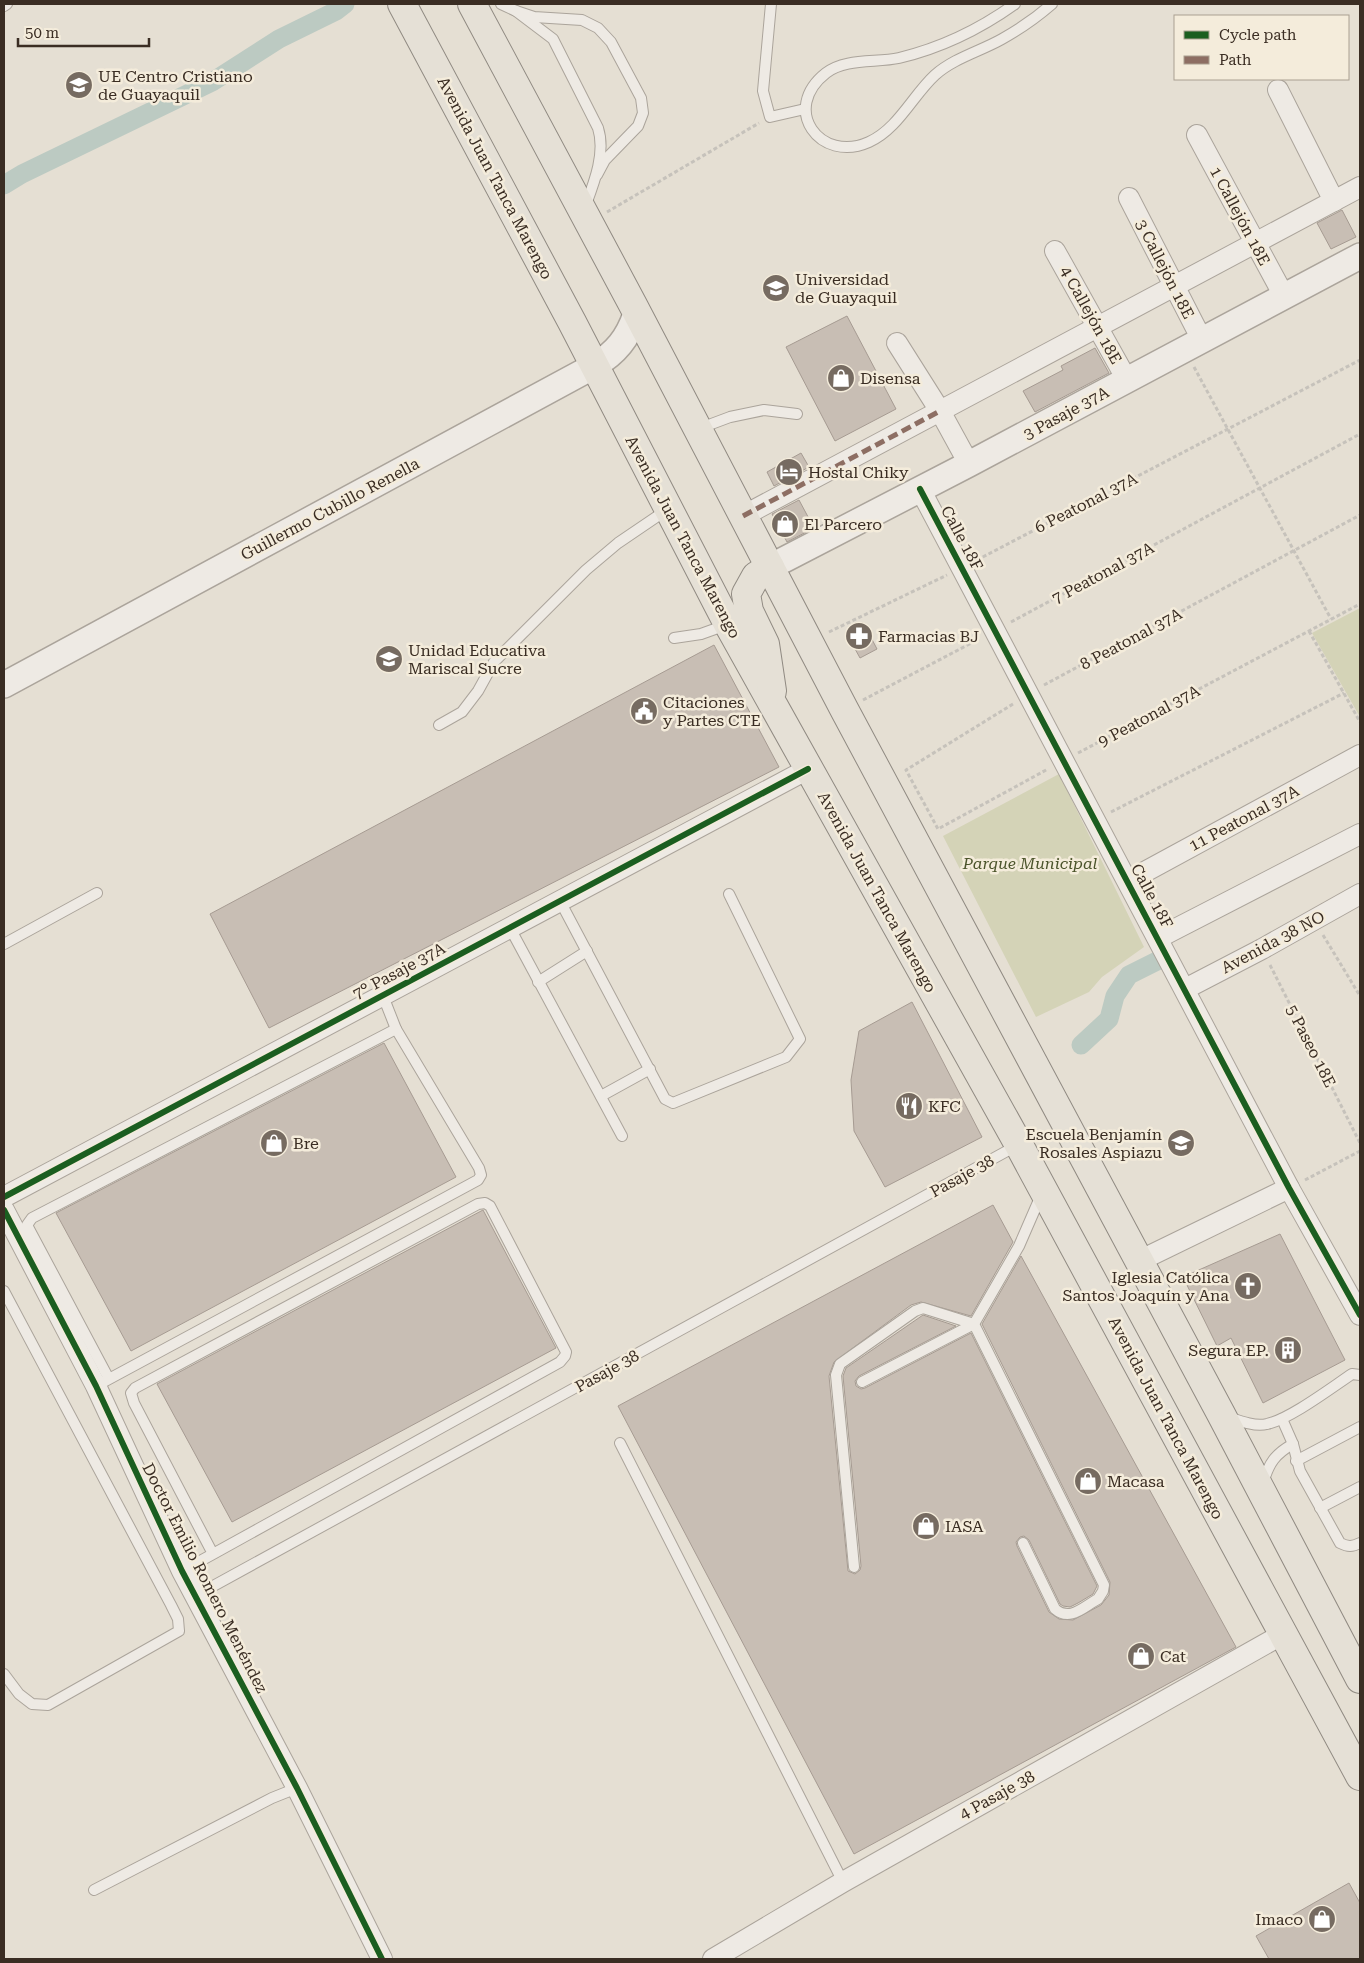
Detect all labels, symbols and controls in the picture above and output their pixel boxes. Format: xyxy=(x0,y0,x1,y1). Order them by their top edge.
scale bar xyxy=(18,15,149,47)
legend xyxy=(1174,15,1349,80)
text: 50 m xyxy=(25,24,60,42)
text: Cycle path xyxy=(1219,26,1297,44)
text: Path xyxy=(1219,51,1252,69)
place label: UE Centro Cristiano de Guayaquil xyxy=(98,67,253,104)
school or university icon: UE Centro Cristiano de Guayaquil xyxy=(64,70,94,100)
street label: Avenida Juan Tanca Marengo xyxy=(433,73,557,283)
street label: 1 Callejón 18E xyxy=(1206,163,1274,269)
street label: 3 Callejón 18E xyxy=(1132,216,1198,322)
street label: 4 Callejón 18E xyxy=(1056,263,1126,367)
place label: Universidad de Guayaquil xyxy=(795,270,897,307)
school or university icon: Universidad de Guayaquil xyxy=(761,273,791,303)
shop icon: Disensa xyxy=(826,363,856,393)
place label: Disensa xyxy=(860,369,921,388)
street label: 3 Pasaje 37A xyxy=(1020,382,1113,444)
street label: Avenida Juan Tanca Marengo xyxy=(621,432,745,642)
street label: Guillermo Cubillo Renella xyxy=(237,454,423,564)
hotel icon: Hostal Chiky xyxy=(774,457,804,487)
place label: Hostal Chiky xyxy=(808,463,909,482)
street label: 6 Peatonal 37A xyxy=(1031,469,1141,537)
street label: Calle 18F xyxy=(937,502,987,574)
shop icon: El Parcero xyxy=(770,509,800,539)
place label: El Parcero xyxy=(804,515,882,534)
street label: 7 Peatonal 37A xyxy=(1049,538,1158,608)
street label: 8 Peatonal 37A xyxy=(1077,604,1186,674)
pharmacy icon: Farmacias BJ xyxy=(844,621,874,651)
place label: Farmacias BJ xyxy=(878,627,979,646)
place label: Unidad Educativa Mariscal Sucre xyxy=(408,641,546,678)
school or university icon: Unidad Educativa Mariscal Sucre xyxy=(374,644,404,674)
street label: 9 Peatonal 37A xyxy=(1095,681,1204,751)
place label: Citaciones y Partes CTE xyxy=(663,693,761,730)
public building icon: Citaciones y Partes CTE xyxy=(629,696,659,726)
street label: 11 Peatonal 37A xyxy=(1186,781,1303,855)
street label: Avenida Juan Tanca Marengo xyxy=(814,788,940,996)
park label: Parque Municipal xyxy=(962,854,1097,873)
street label: Calle 18F xyxy=(1127,860,1177,932)
street label: Avenida 38 NO xyxy=(1218,907,1328,977)
street label: 7° Pasaje 37A xyxy=(349,938,449,1003)
street label: 5 Paseo 18E xyxy=(1282,1002,1340,1090)
restaurant icon: KFC xyxy=(894,1091,924,1121)
place label: KFC xyxy=(928,1097,961,1116)
place label: Escuela Benjamín Rosales Aspiazu xyxy=(1026,1125,1162,1162)
shop icon: Bre xyxy=(259,1128,289,1158)
school or university icon: Escuela Benjamín Rosales Aspiazu xyxy=(1166,1128,1196,1158)
place label: Bre xyxy=(293,1134,319,1153)
street label: Pasaje 38 xyxy=(927,1151,997,1201)
place label: Iglesia Católica Santos Joaquín y Ana xyxy=(1062,1268,1229,1305)
church icon: Iglesia Católica Santos Joaquín y Ana xyxy=(1233,1271,1263,1301)
street label: Avenida Juan Tanca Marengo xyxy=(1104,1313,1228,1523)
building icon: Segura EP. xyxy=(1273,1335,1303,1365)
place label: Segura EP. xyxy=(1188,1341,1269,1360)
street label: Pasaje 38 xyxy=(572,1346,642,1396)
street label: Doctor Emilio Romero Menéndez xyxy=(139,1460,272,1697)
shop icon: Macasa xyxy=(1073,1466,1103,1496)
place label: Macasa xyxy=(1107,1472,1165,1491)
shop icon: IASA xyxy=(911,1511,941,1541)
place label: IASA xyxy=(945,1517,984,1536)
shop icon: Cat xyxy=(1126,1641,1156,1671)
place label: Cat xyxy=(1160,1647,1186,1666)
street label: 4 Pasaje 38 xyxy=(956,1766,1038,1823)
shop icon: Imaco xyxy=(1307,1904,1337,1934)
place label: Imaco xyxy=(1255,1910,1303,1929)

